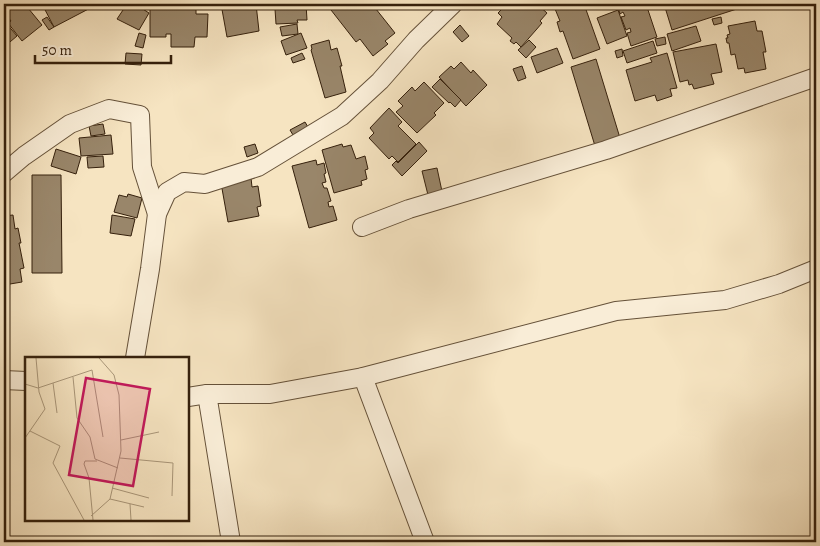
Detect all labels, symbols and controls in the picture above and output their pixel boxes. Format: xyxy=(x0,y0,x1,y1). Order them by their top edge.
scale bar xyxy=(35,32,171,64)
text: 50 m xyxy=(42,40,72,60)
inset map xyxy=(25,357,189,521)

